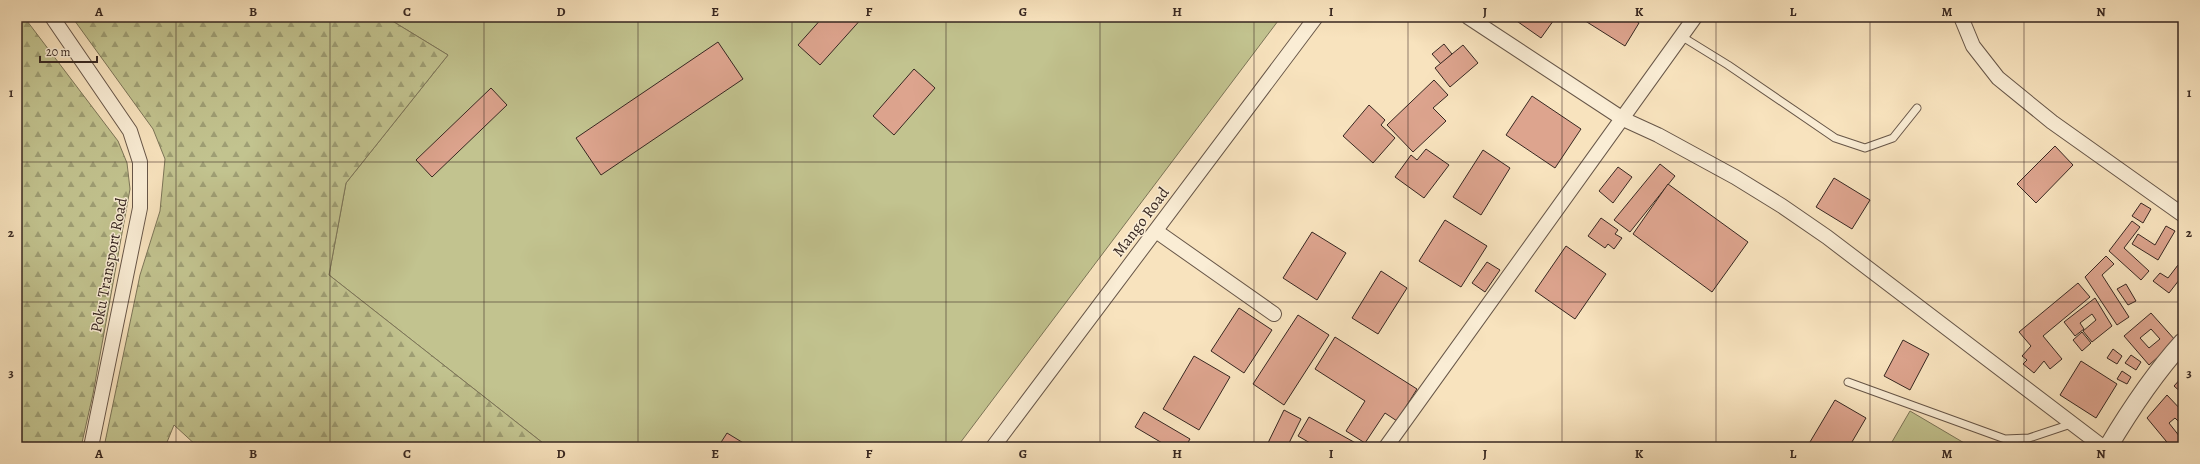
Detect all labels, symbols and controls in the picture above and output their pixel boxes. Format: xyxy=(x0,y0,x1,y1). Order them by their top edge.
text: A xyxy=(94,3,104,20)
text: B xyxy=(249,3,257,20)
text: C xyxy=(403,3,411,20)
text: D xyxy=(556,3,566,20)
text: E xyxy=(711,3,719,20)
text: F xyxy=(866,3,873,20)
text: G xyxy=(1019,3,1027,20)
text: H xyxy=(1172,3,1182,20)
text: I xyxy=(1329,3,1334,20)
text: J xyxy=(1483,3,1487,20)
text: K xyxy=(1635,3,1644,20)
text: L xyxy=(1790,3,1797,20)
text: M xyxy=(1942,3,1953,20)
text: N xyxy=(2096,3,2106,20)
scale bar xyxy=(40,38,97,64)
text: 20 m xyxy=(46,44,70,60)
text: 1 xyxy=(9,84,14,101)
text: 1 xyxy=(2187,84,2192,101)
street label: Mango Road xyxy=(1108,182,1175,261)
street label: Poku Transport Road xyxy=(85,195,133,334)
text: 2 xyxy=(8,224,15,241)
text: 2 xyxy=(2186,224,2193,241)
text: 3 xyxy=(8,364,14,381)
text: 3 xyxy=(2186,364,2192,381)
text: A xyxy=(94,445,104,462)
text: B xyxy=(249,445,257,462)
text: C xyxy=(403,445,411,462)
text: D xyxy=(556,445,566,462)
text: E xyxy=(711,445,719,462)
text: F xyxy=(866,445,873,462)
text: G xyxy=(1019,445,1027,462)
text: H xyxy=(1172,445,1182,462)
text: I xyxy=(1329,445,1334,462)
text: J xyxy=(1483,445,1487,462)
text: K xyxy=(1635,445,1644,462)
text: L xyxy=(1790,445,1797,462)
text: M xyxy=(1942,445,1953,462)
text: N xyxy=(2096,445,2106,462)

